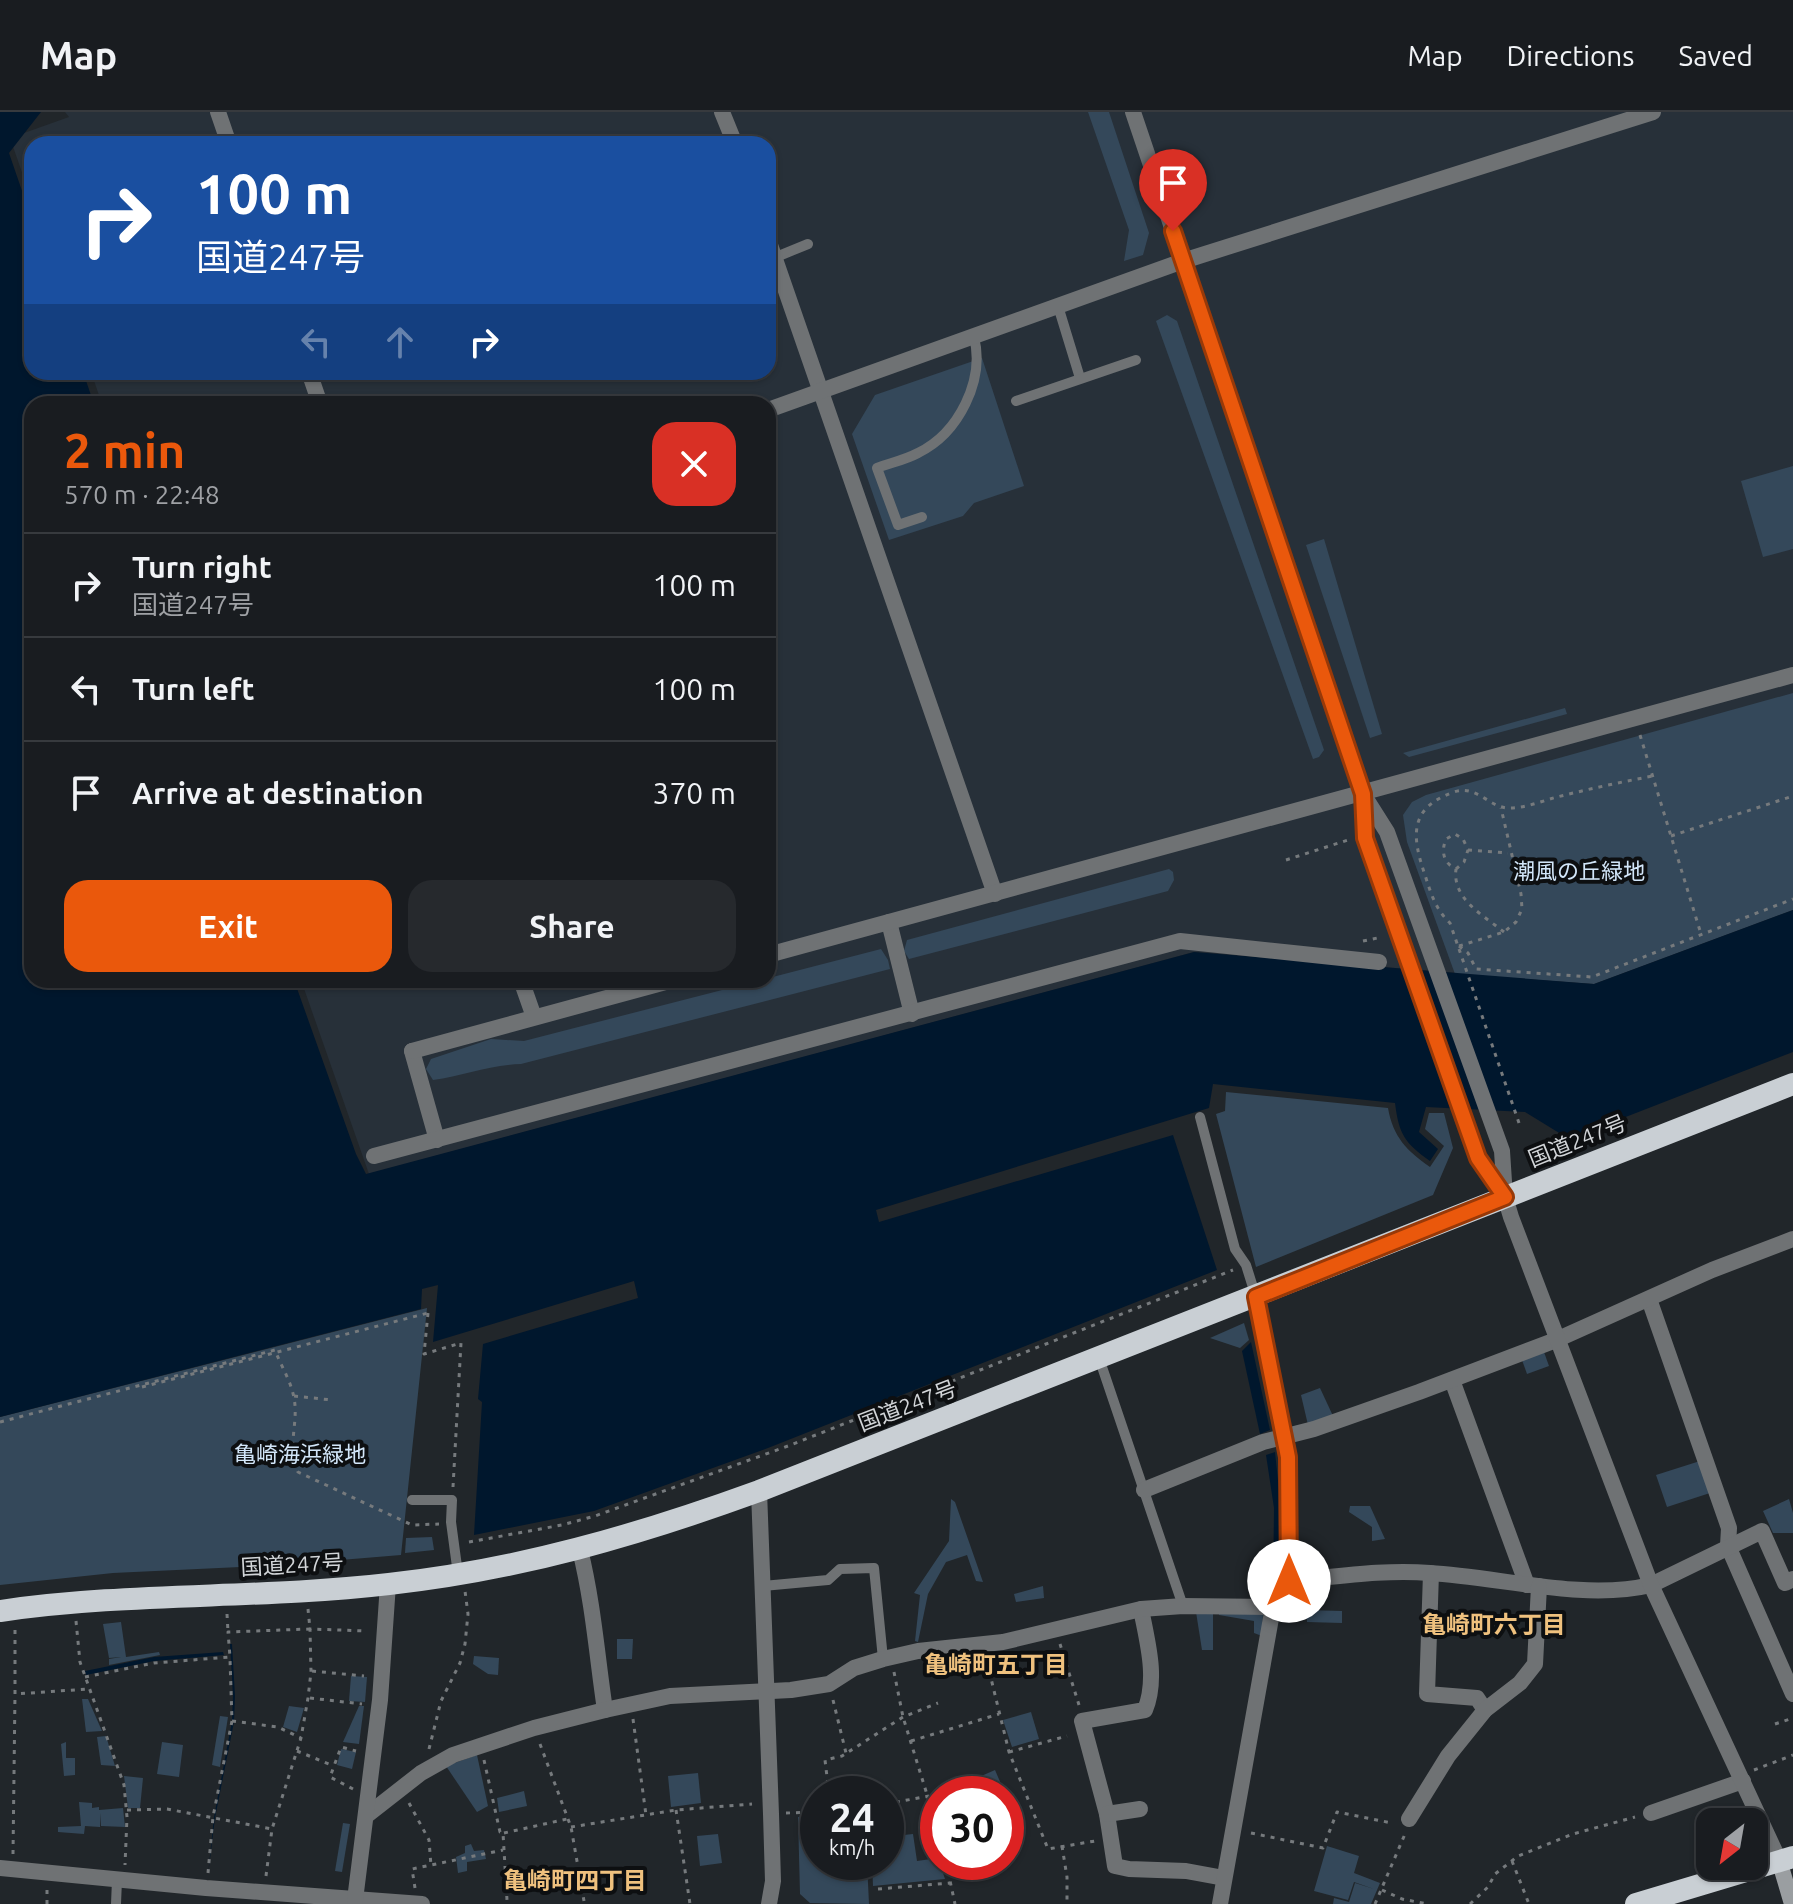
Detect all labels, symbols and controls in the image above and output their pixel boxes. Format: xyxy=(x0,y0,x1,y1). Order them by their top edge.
text: Map xyxy=(40,34,117,76)
text: Map xyxy=(1407,40,1463,71)
text: Directions xyxy=(1507,40,1634,71)
text: Saved xyxy=(1678,40,1753,71)
pin xyxy=(1139,149,1207,231)
icon: arrive xyxy=(1151,161,1195,205)
text: 100 m xyxy=(196,162,352,225)
icon: right xyxy=(64,168,168,272)
text: 国道247号 xyxy=(196,236,365,277)
icon: left xyxy=(294,320,338,364)
icon: ahead xyxy=(378,320,422,364)
icon: right xyxy=(462,320,506,364)
button: close xyxy=(652,422,736,506)
text: 2 min xyxy=(64,423,185,477)
text: 570 m · 22:48 xyxy=(64,480,220,509)
text: Turn right xyxy=(132,550,272,584)
icon: right xyxy=(64,563,108,607)
text: 100 m xyxy=(652,568,736,602)
text: 国道247号 xyxy=(132,590,254,619)
icon: left xyxy=(64,667,108,711)
text: Turn left xyxy=(132,672,254,706)
text: 100 m xyxy=(652,672,736,706)
icon: arrive xyxy=(64,771,108,815)
text: Arrive at destination xyxy=(132,776,424,810)
text: 370 m xyxy=(652,776,736,810)
park label: 潮風の丘緑地 xyxy=(1513,858,1645,883)
button: Exit xyxy=(64,880,392,972)
button: Share xyxy=(408,880,736,972)
street label: 国道247号 xyxy=(1524,1109,1630,1171)
street label: 国道247号 xyxy=(854,1375,960,1435)
park label: 亀崎海浜緑地 xyxy=(234,1441,366,1466)
position arrow xyxy=(1247,1539,1331,1623)
street label: 国道247号 xyxy=(240,1549,344,1579)
district label: 亀崎町六丁目 xyxy=(1422,1611,1566,1638)
district label: 亀崎町五丁目 xyxy=(924,1651,1068,1678)
speed limit sign: 30 xyxy=(920,1776,1024,1880)
text: 24 xyxy=(829,1795,875,1840)
north arrow xyxy=(1696,1808,1768,1880)
map controls xyxy=(1696,1808,1768,1880)
text: km/h xyxy=(829,1836,875,1859)
district label: 亀崎町四丁目 xyxy=(503,1867,647,1894)

